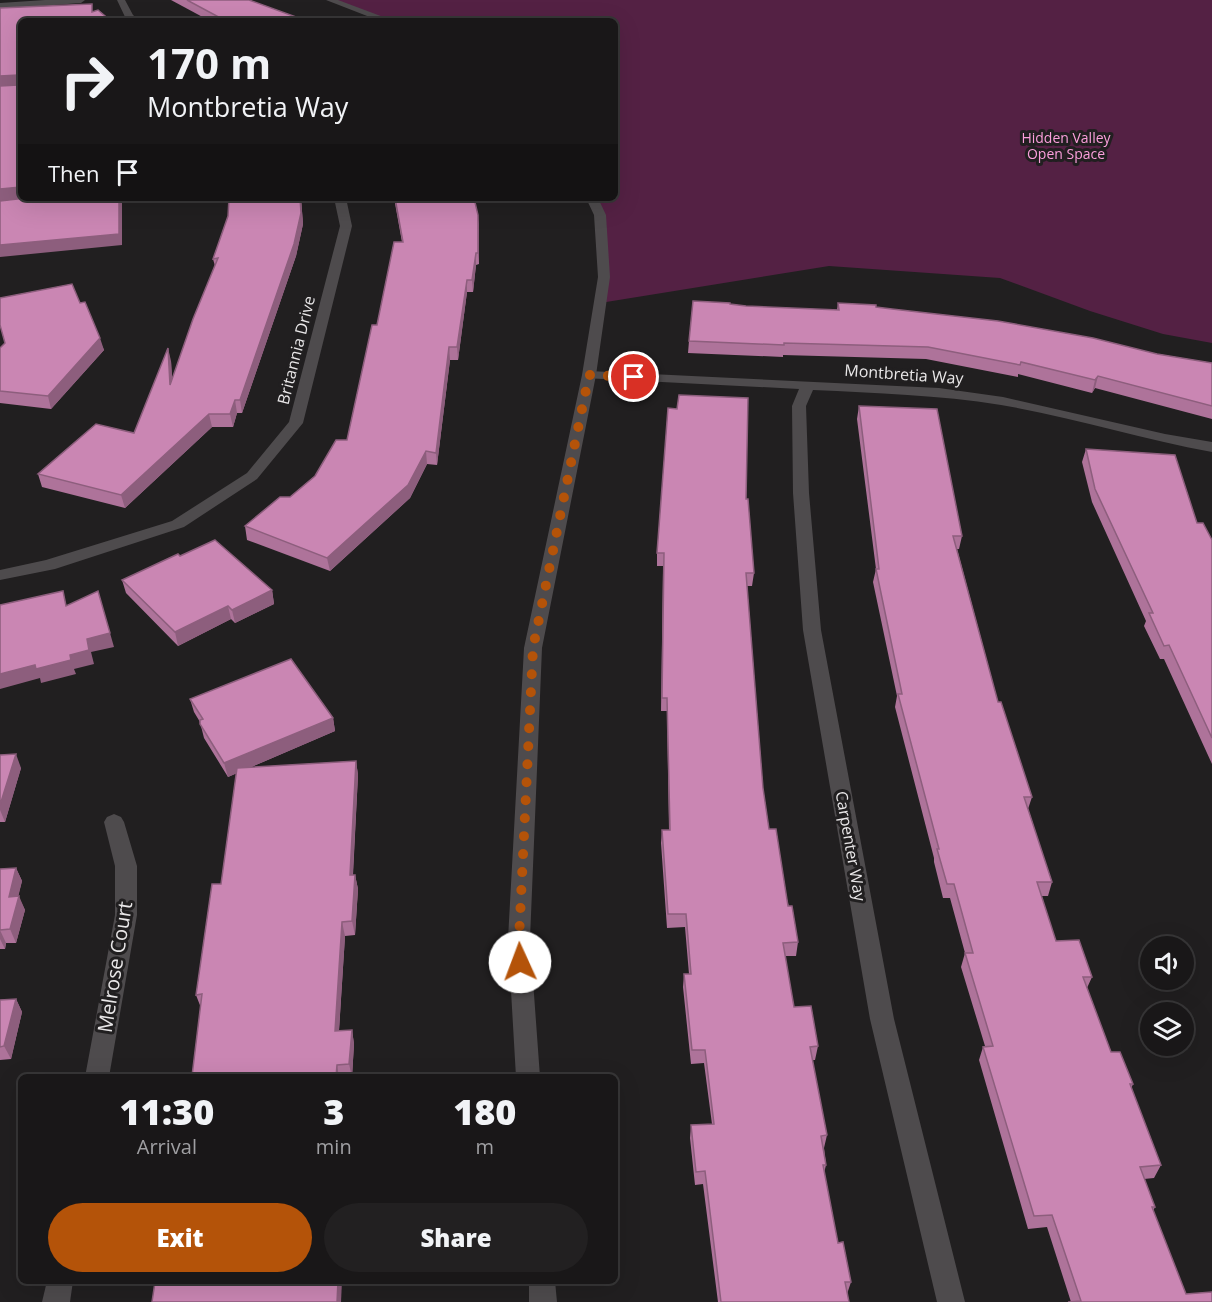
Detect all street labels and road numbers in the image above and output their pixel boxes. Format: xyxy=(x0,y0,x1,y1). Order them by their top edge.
street label: Britannia Drive xyxy=(272,293,320,407)
street label: Montbretia Way xyxy=(844,359,965,389)
street label: Carpenter Way xyxy=(831,789,872,904)
street label: Melrose Court xyxy=(91,899,138,1035)

